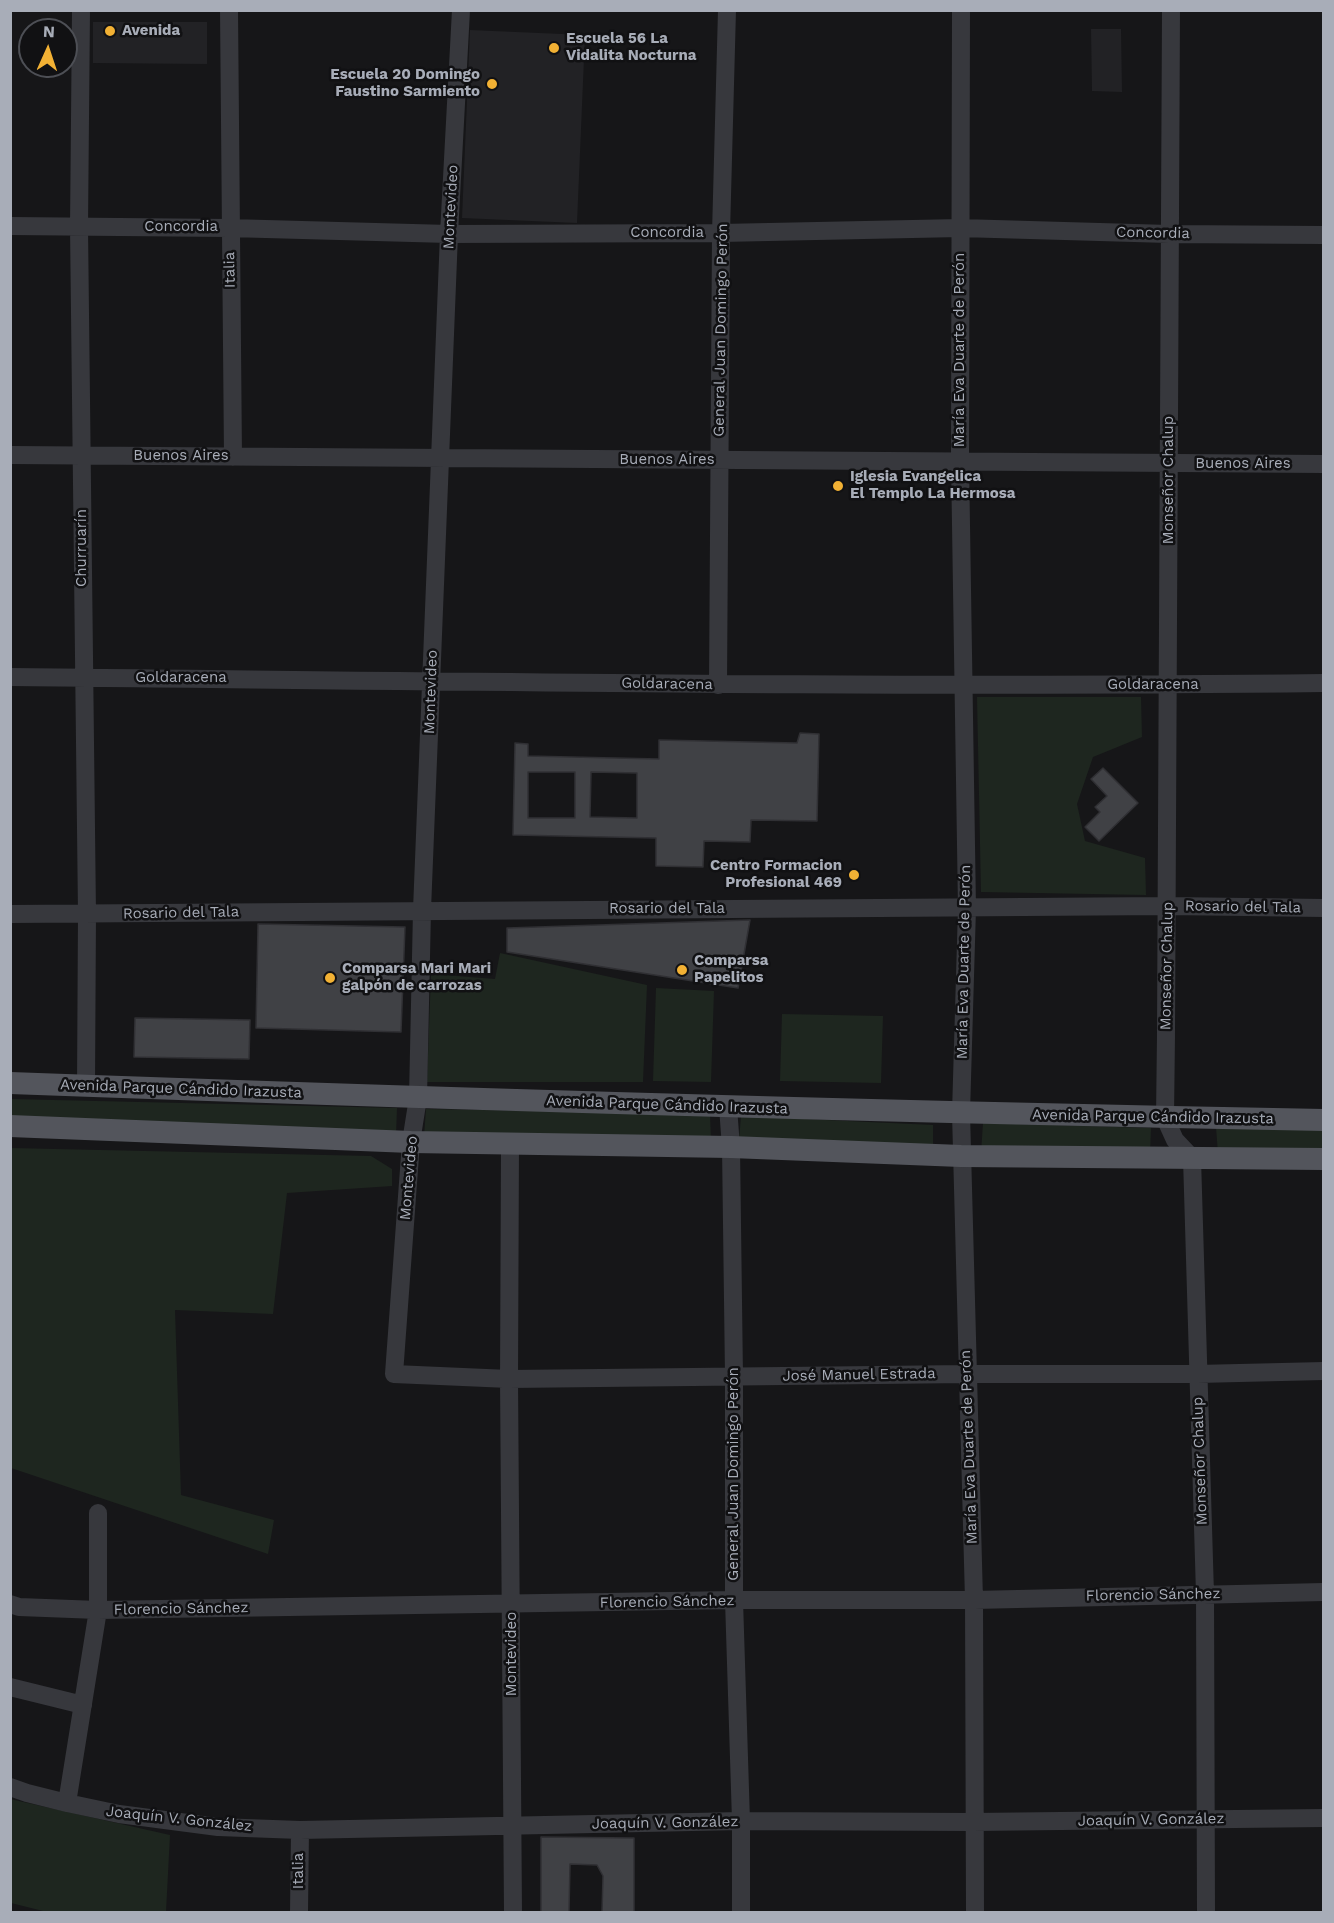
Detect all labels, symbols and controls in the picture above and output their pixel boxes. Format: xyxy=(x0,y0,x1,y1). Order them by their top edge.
north arrow xyxy=(18,18,78,78)
text: N xyxy=(42,22,55,41)
place label: Avenida xyxy=(122,22,180,40)
marker: Avenida xyxy=(103,24,117,38)
place label: Escuela 56 La Vidalita Nocturna xyxy=(566,30,696,65)
marker: Escuela 56 La Vidalita Nocturna xyxy=(547,41,561,55)
place label: Escuela 20 Domingo Faustino Sarmiento xyxy=(330,66,480,101)
marker: Escuela 20 Domingo Faustino Sarmiento xyxy=(485,77,499,91)
street label: Montevideo xyxy=(440,164,462,250)
street label: Concordia xyxy=(144,218,218,236)
street label: General Juan Domingo Perón xyxy=(710,223,732,437)
street label: Concordia xyxy=(1116,223,1190,243)
street label: Concordia xyxy=(630,224,704,242)
street label: Italia xyxy=(221,252,239,288)
street label: María Eva Duarte de Perón xyxy=(951,253,969,447)
street label: Monseñor Chalup xyxy=(1160,416,1178,544)
street label: Buenos Aires xyxy=(133,447,229,465)
street label: Buenos Aires xyxy=(619,451,715,469)
street label: Buenos Aires xyxy=(1195,455,1291,473)
place label: Iglesia Evangelica El Templo La Hermosa xyxy=(850,468,1015,503)
marker: Iglesia Evangelica El Templo La Hermosa xyxy=(831,479,845,493)
street label: Churruarín xyxy=(73,509,91,587)
street label: Montevideo xyxy=(421,649,441,735)
street label: Goldaracena xyxy=(135,669,227,687)
street label: Goldaracena xyxy=(621,674,713,694)
street label: Goldaracena xyxy=(1107,676,1199,694)
place label: Centro Formacion Profesional 469 xyxy=(710,857,842,892)
street label: María Eva Duarte de Perón xyxy=(953,865,975,1059)
marker: Centro Formacion Profesional 469 xyxy=(847,868,861,882)
street label: Rosario del Tala xyxy=(1185,897,1301,917)
street label: Rosario del Tala xyxy=(609,900,725,918)
street label: Monseñor Chalup xyxy=(1157,902,1177,1030)
street label: Rosario del Tala xyxy=(123,903,239,923)
place label: Comparsa Papelitos xyxy=(694,952,768,987)
place label: Comparsa Mari Mari galpón de carrozas xyxy=(342,960,491,995)
marker: Comparsa Papelitos xyxy=(675,963,689,977)
marker: Comparsa Mari Mari galpón de carrozas xyxy=(323,971,337,985)
street label: Avenida Parque Cándido Irazusta xyxy=(60,1076,302,1102)
street label: Avenida Parque Cándido Irazusta xyxy=(546,1092,788,1118)
street label: Avenida Parque Cándido Irazusta xyxy=(1032,1106,1274,1128)
street label: Montevideo xyxy=(396,1135,422,1221)
street label: María Eva Duarte de Perón xyxy=(957,1349,981,1545)
street label: José Manuel Estrada xyxy=(782,1365,936,1385)
street label: General Juan Domingo Perón xyxy=(725,1367,743,1581)
street label: Monseñor Chalup xyxy=(1189,1397,1211,1525)
street label: Florencio Sánchez xyxy=(1086,1585,1220,1605)
street label: Florencio Sánchez xyxy=(600,1592,734,1612)
street label: Florencio Sánchez xyxy=(114,1599,248,1619)
street label: Montevideo xyxy=(503,1612,521,1696)
street label: Joaquín V. González xyxy=(105,1802,253,1836)
street label: Joaquín V. González xyxy=(1077,1810,1225,1830)
street label: Joaquín V. González xyxy=(591,1813,739,1833)
street label: Italia xyxy=(290,1853,308,1889)

